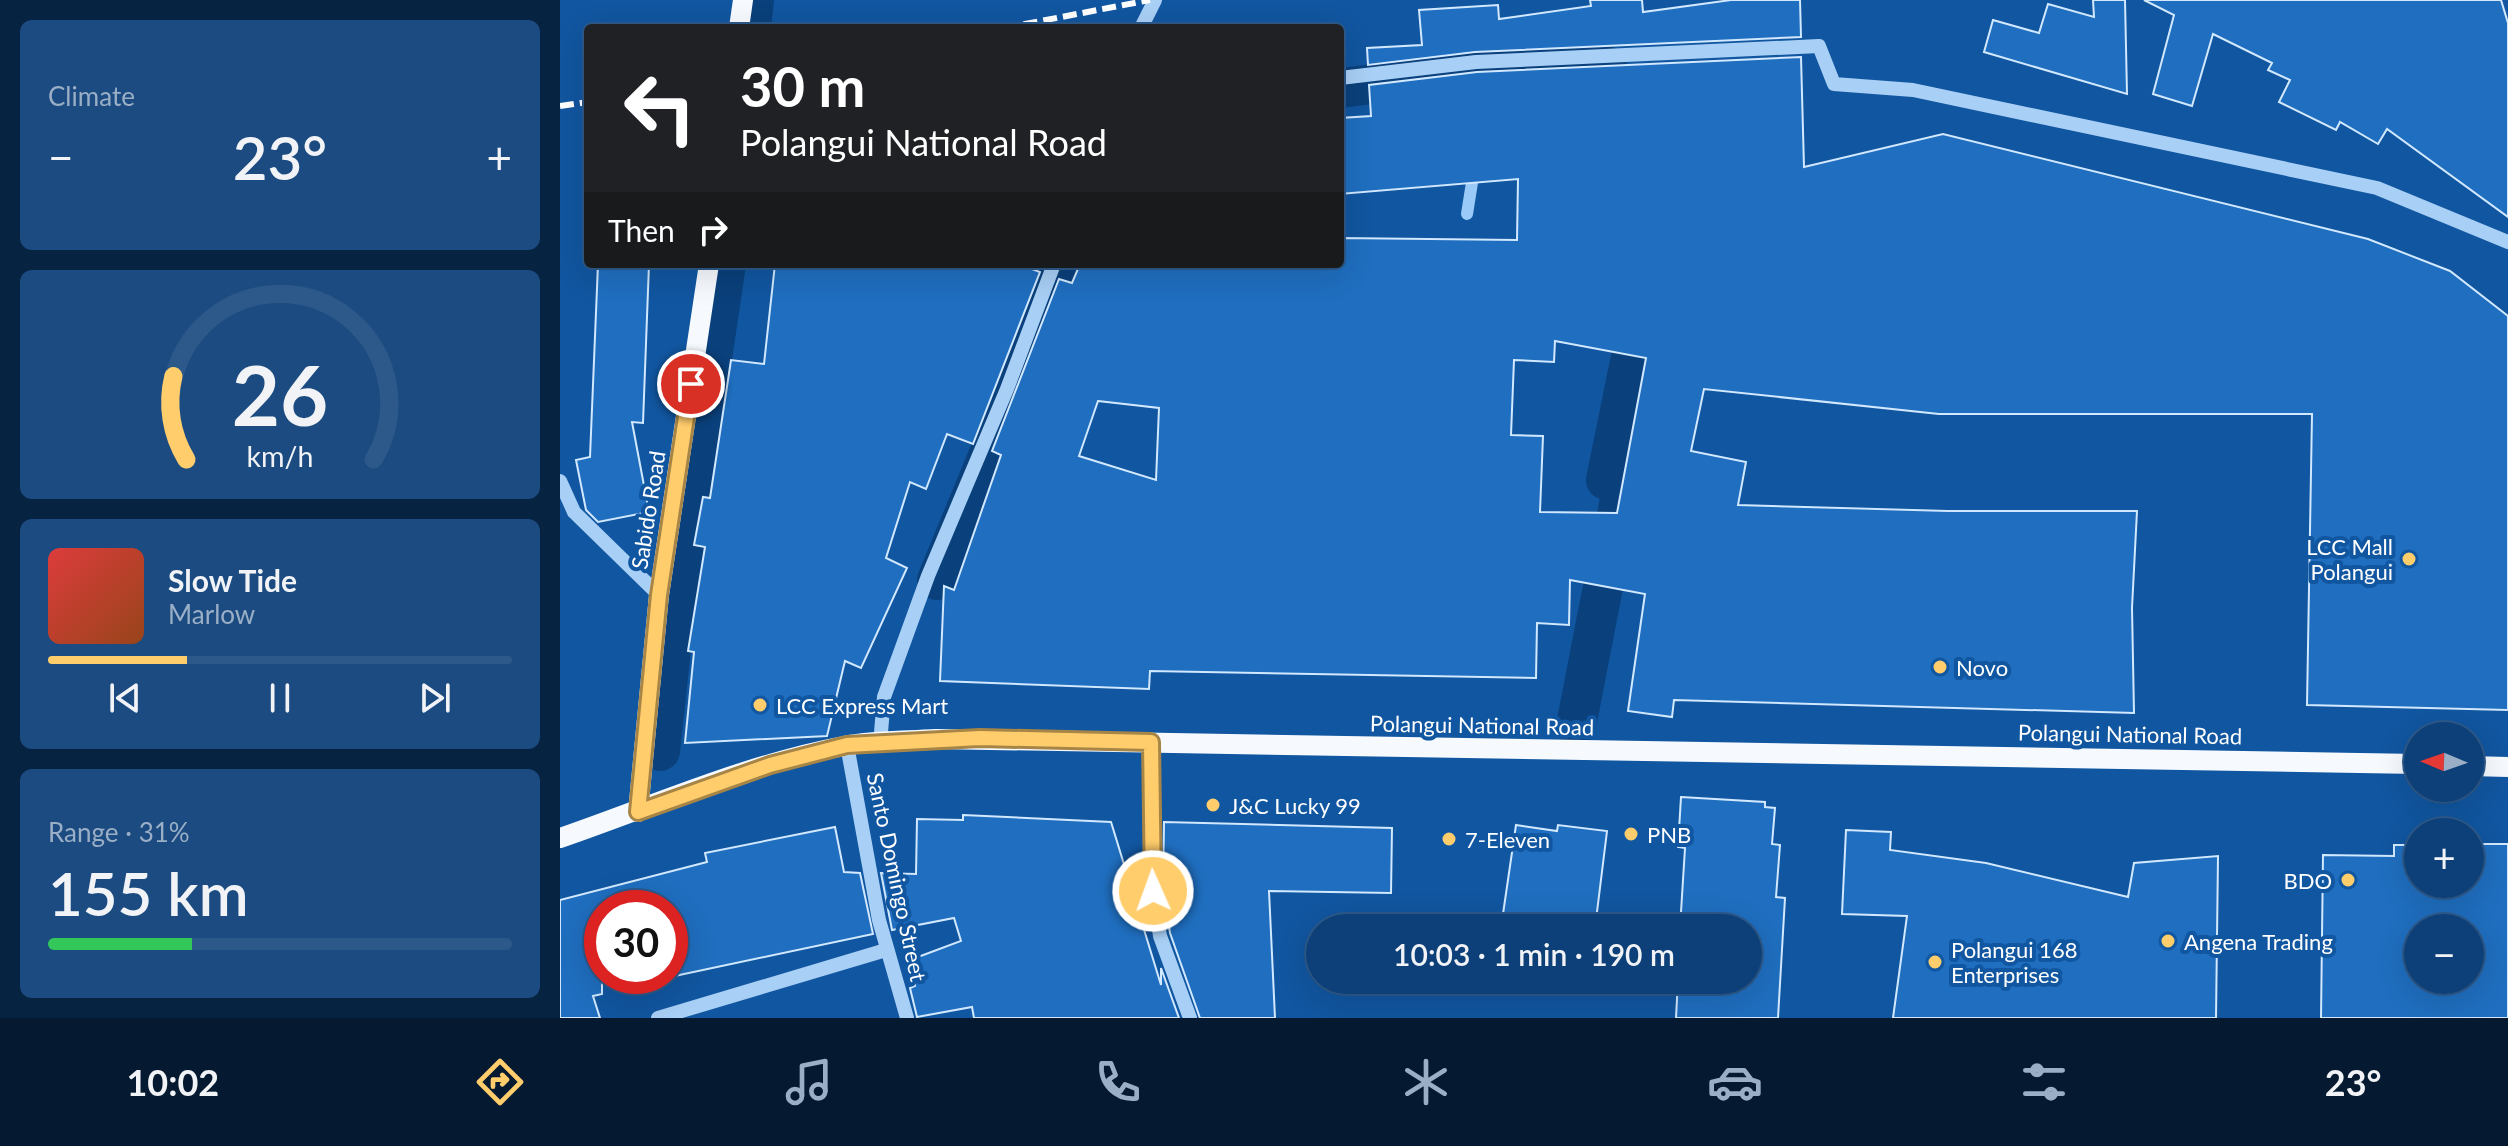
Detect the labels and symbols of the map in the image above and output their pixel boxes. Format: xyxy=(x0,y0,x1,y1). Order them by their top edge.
pin xyxy=(657,350,725,418)
street label: Sabido Road xyxy=(625,449,671,571)
place label: LCC Mall Polangui xyxy=(2306,533,2393,585)
marker: LCC Mall Polangui xyxy=(2400,550,2418,568)
place label: Novo xyxy=(1956,654,2008,681)
marker: Novo xyxy=(1931,658,1949,676)
place label: LCC Express Mart xyxy=(776,692,948,719)
marker: LCC Express Mart xyxy=(751,696,769,714)
street label: Polangui National Road xyxy=(1370,710,1594,740)
street label: Polangui National Road xyxy=(2018,719,2242,749)
north arrow xyxy=(2404,722,2484,802)
street label: Santo Domingo Street xyxy=(862,770,932,984)
place label: J&C Lucky 99 xyxy=(1229,792,1361,819)
marker: J&C Lucky 99 xyxy=(1204,796,1222,814)
place label: PNB xyxy=(1647,821,1691,848)
marker: PNB xyxy=(1622,825,1640,843)
place label: 7-Eleven xyxy=(1465,826,1550,853)
marker: 7-Eleven xyxy=(1440,830,1458,848)
position arrow xyxy=(1111,849,1195,933)
place label: BDO xyxy=(2283,867,2332,894)
marker: BDO xyxy=(2339,871,2357,889)
speed limit sign: 30 xyxy=(584,890,688,994)
place label: Angena Trading xyxy=(2184,928,2333,955)
marker: Angena Trading xyxy=(2159,932,2177,950)
place label: Polangui 168 Enterprises xyxy=(1951,936,2077,988)
marker: Polangui 168 Enterprises xyxy=(1926,953,1944,971)

